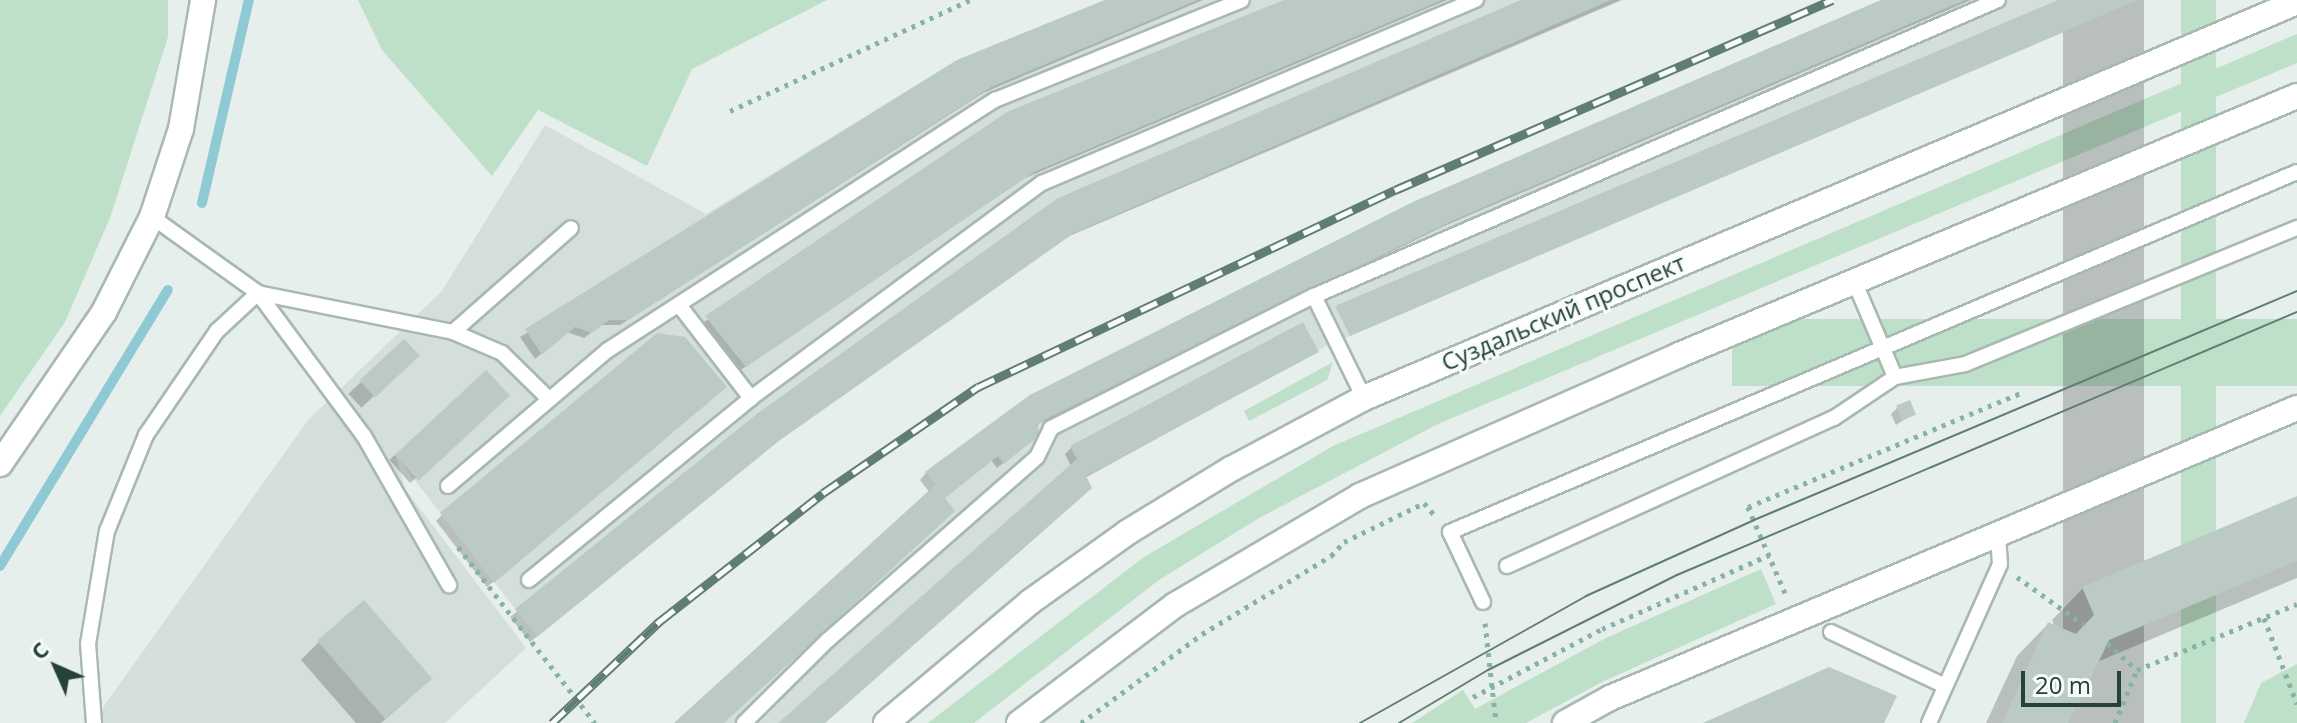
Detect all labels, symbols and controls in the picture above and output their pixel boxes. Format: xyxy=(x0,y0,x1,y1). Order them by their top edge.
street label: Суздальский проспект xyxy=(1437,248,1689,376)
north arrow xyxy=(16,627,96,707)
text: С xyxy=(23,634,55,666)
scale bar xyxy=(2025,655,2125,705)
text: 20 m xyxy=(2035,668,2091,701)

